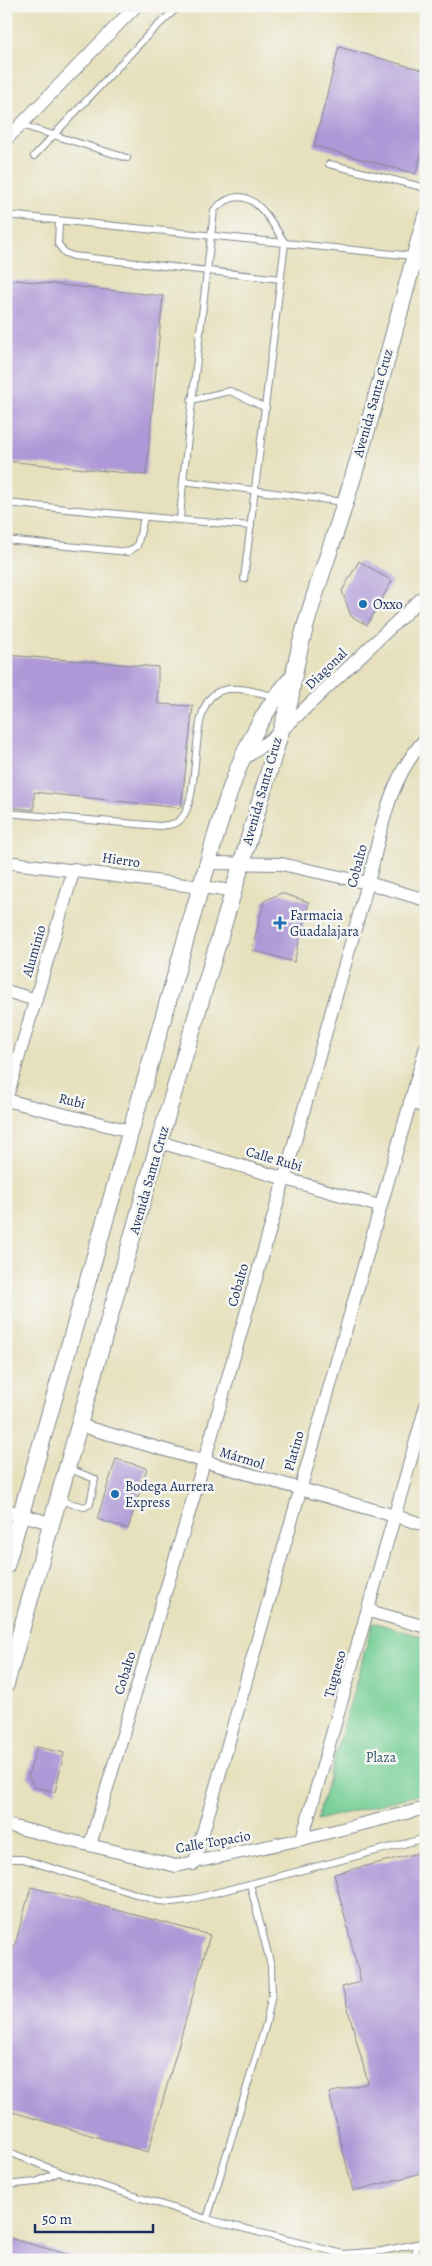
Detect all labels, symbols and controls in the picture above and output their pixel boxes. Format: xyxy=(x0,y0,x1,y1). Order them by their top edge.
street label: Avenida Santa Cruz xyxy=(348,347,398,460)
place label: Oxxo xyxy=(373,595,403,614)
marker: Oxxo xyxy=(357,598,369,610)
street label: Diagonal xyxy=(301,644,352,694)
street label: Avenida Santa Cruz xyxy=(237,735,287,848)
street label: Cobalto xyxy=(342,842,372,890)
street label: Hierro xyxy=(101,848,141,872)
place label: Farmacia Guadalajara xyxy=(290,906,359,941)
marker: Farmacia Guadalajara xyxy=(274,917,286,929)
street label: Aluminio xyxy=(17,923,50,980)
street label: Rubí xyxy=(57,1089,87,1113)
street label: Avenida Santa Cruz xyxy=(124,1124,174,1237)
street label: Calle Rubí xyxy=(244,1142,305,1176)
street label: Cobalto xyxy=(223,1261,253,1309)
street label: Platino xyxy=(279,1429,309,1473)
street label: Mármol xyxy=(217,1442,267,1474)
place label: Bodega Aurrera Express xyxy=(125,1477,215,1512)
marker: Bodega Aurrera Express xyxy=(109,1488,121,1500)
street label: Tugneso xyxy=(319,1648,351,1700)
street label: Cobalto xyxy=(109,1649,141,1697)
park label: Plaza xyxy=(366,1748,397,1767)
street label: Calle Topacio xyxy=(174,1826,252,1858)
scale bar xyxy=(35,2201,152,2233)
text: 50 m xyxy=(42,2209,72,2229)

